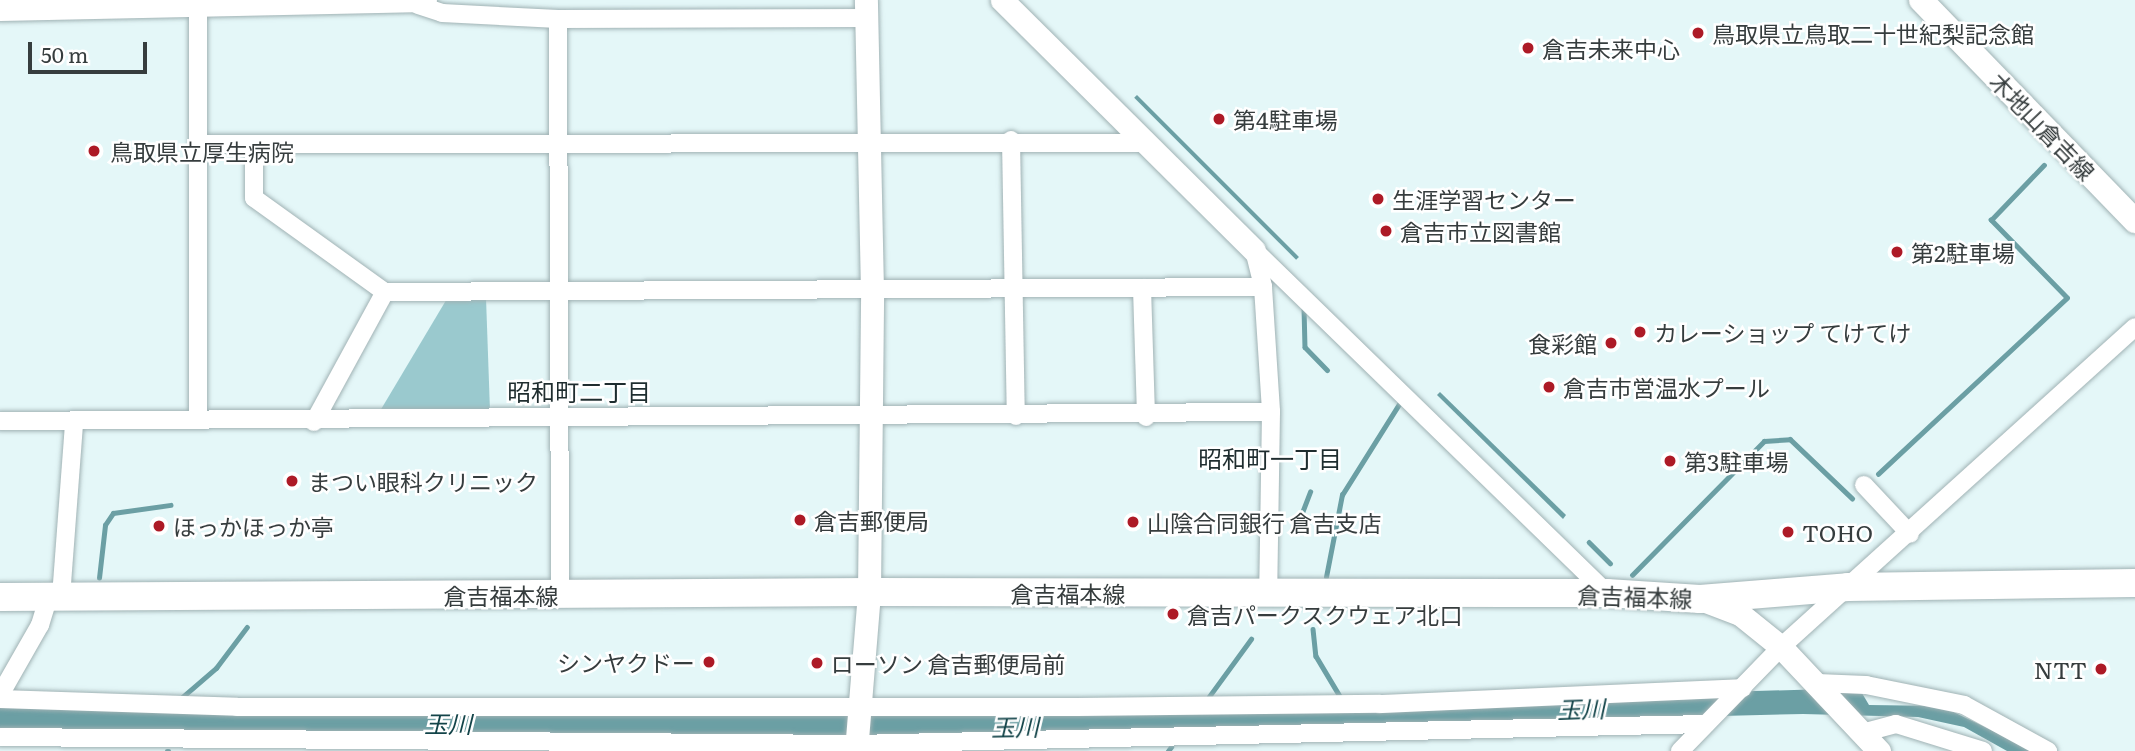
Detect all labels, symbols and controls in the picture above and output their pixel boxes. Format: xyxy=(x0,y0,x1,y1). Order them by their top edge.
place label: 鳥取県立鳥取二十世紀梨記念館 xyxy=(1712,19,2034,47)
marker: 鳥取県立鳥取二十世紀梨記念館 xyxy=(1690,25,1706,41)
scale bar xyxy=(32,28,150,72)
place label: 倉吉未来中心 xyxy=(1542,34,1680,62)
text: 50 m xyxy=(41,38,88,69)
marker: 倉吉未来中心 xyxy=(1520,40,1536,56)
street label: 木地山倉吉線 xyxy=(1985,67,2101,185)
place label: 第4駐車場 xyxy=(1233,105,1338,133)
marker: 第4駐車場 xyxy=(1211,111,1227,127)
place label: 鳥取県立厚生病院 xyxy=(110,137,294,165)
marker: 鳥取県立厚生病院 xyxy=(84,141,104,161)
place label: 生涯学習センター xyxy=(1392,185,1576,213)
marker: 生涯学習センター xyxy=(1370,191,1386,207)
place label: 倉吉市立図書館 xyxy=(1400,217,1561,245)
marker: 倉吉市立図書館 xyxy=(1378,223,1394,239)
place label: 第2駐車場 xyxy=(1911,238,2015,266)
marker: 第2駐車場 xyxy=(1889,244,1905,260)
place label: カレーショップ てけてけ xyxy=(1654,318,1912,346)
marker: カレーショップ てけてけ xyxy=(1632,324,1648,340)
place label: 食彩館 xyxy=(1528,329,1597,357)
marker: 食彩館 xyxy=(1603,335,1619,351)
place label: 倉吉市営温水プール xyxy=(1563,373,1770,401)
district label: 昭和町二丁目 xyxy=(507,377,651,405)
marker: 倉吉市営温水プール xyxy=(1541,379,1557,395)
district label: 昭和町一丁目 xyxy=(1198,444,1342,472)
place label: 第3駐車場 xyxy=(1684,447,1788,475)
marker: 第3駐車場 xyxy=(1662,453,1678,469)
place label: まつい眼科クリニック xyxy=(308,467,538,495)
marker: まつい眼科クリニック xyxy=(282,471,302,491)
place label: 倉吉郵便局 xyxy=(814,506,929,534)
place label: 山陰合同銀行 倉吉支店 xyxy=(1147,508,1382,536)
place label: ほっかほっか亭 xyxy=(173,512,334,540)
marker: 倉吉郵便局 xyxy=(792,512,808,528)
marker: 山陰合同銀行 倉吉支店 xyxy=(1125,514,1141,530)
marker: ほっかほっか亭 xyxy=(151,518,167,534)
place label: TOHO xyxy=(1802,518,1873,546)
marker: TOHO xyxy=(1780,524,1796,540)
street label: 倉吉福本線 xyxy=(1011,579,1125,607)
street label: 倉吉福本線 xyxy=(1577,580,1693,612)
street label: 倉吉福本線 xyxy=(444,581,558,609)
place label: 倉吉パークスクウェア北口 xyxy=(1187,600,1463,628)
marker: 倉吉パークスクウェア北口 xyxy=(1165,606,1181,622)
place label: シンヤクドー xyxy=(557,648,695,676)
place label: ローソン 倉吉郵便局前 xyxy=(831,649,1066,677)
marker: シンヤクドー xyxy=(701,654,717,670)
marker: ローソン 倉吉郵便局前 xyxy=(809,655,825,671)
place label: NTT xyxy=(2034,655,2087,683)
marker: NTT xyxy=(2093,661,2109,677)
water label: 玉川 xyxy=(1557,693,1605,723)
water label: 玉川 xyxy=(424,709,472,737)
water label: 玉川 xyxy=(991,711,1039,741)

